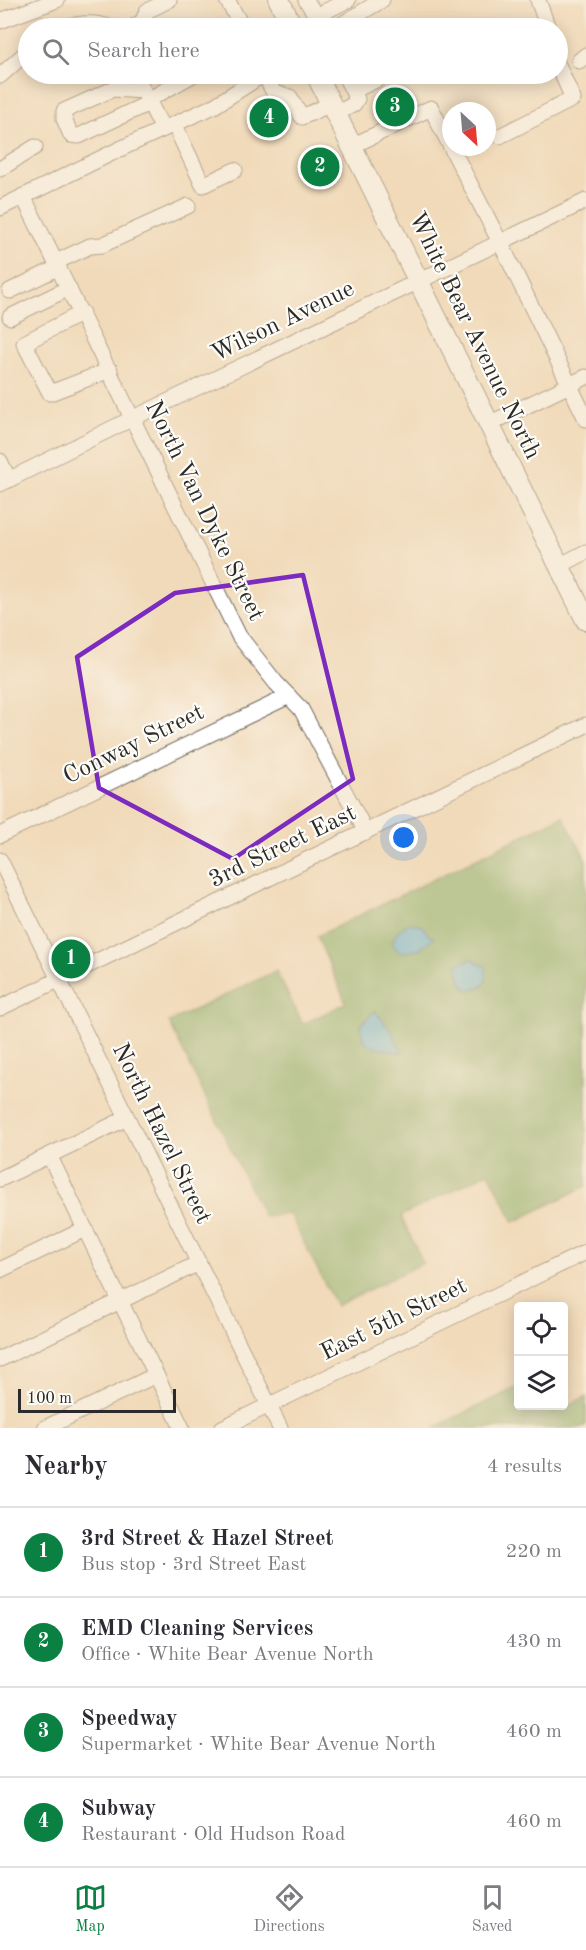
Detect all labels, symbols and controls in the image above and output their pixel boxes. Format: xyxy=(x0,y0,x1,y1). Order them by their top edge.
search box xyxy=(18,18,568,84)
icon: search xyxy=(39,35,72,68)
text: Search here xyxy=(87,40,200,62)
pin: 3 xyxy=(376,84,414,130)
pin: 4 xyxy=(250,96,288,140)
north arrow xyxy=(442,102,496,156)
pin: 2 xyxy=(300,144,340,190)
street label: White Bear Avenue North xyxy=(404,209,544,463)
street label: Wilson Avenue xyxy=(208,277,358,367)
street label: North Van Dyke Street xyxy=(140,397,268,625)
street label: Conway Street xyxy=(60,701,208,789)
street label: 3rd Street East xyxy=(206,801,360,893)
your location xyxy=(389,823,418,852)
pin: 1 xyxy=(52,936,90,982)
street label: North Hazel Street xyxy=(107,1040,215,1228)
street label: East 5th Street xyxy=(317,1274,471,1366)
map controls xyxy=(514,1302,568,1410)
button: locate xyxy=(514,1302,568,1356)
button: layers xyxy=(514,1356,568,1410)
scale bar xyxy=(18,1386,176,1414)
text: 100 m xyxy=(27,1391,72,1407)
text: Nearby xyxy=(24,1454,108,1480)
text: 4 results xyxy=(487,1457,562,1477)
text: 3rd Street & Hazel Street xyxy=(81,1528,334,1550)
text: 1 xyxy=(38,1542,49,1562)
text: 220 m xyxy=(506,1542,562,1562)
text: Bus stop · 3rd Street East xyxy=(81,1555,306,1575)
text: EMD Cleaning Services xyxy=(81,1618,313,1640)
text: 2 xyxy=(38,1632,49,1652)
text: 430 m xyxy=(506,1632,562,1652)
text: Office · White Bear Avenue North xyxy=(81,1645,374,1665)
text: Speedway xyxy=(81,1708,177,1730)
text: 3 xyxy=(38,1722,49,1742)
text: 460 m xyxy=(506,1722,562,1742)
text: Supermarket · White Bear Avenue North xyxy=(81,1735,436,1755)
text: Subway xyxy=(81,1798,156,1820)
text: 4 xyxy=(38,1812,49,1832)
text: 460 m xyxy=(506,1812,562,1832)
text: Restaurant · Old Hudson Road xyxy=(81,1825,345,1845)
tab: Map xyxy=(74,1881,107,1937)
tab: Directions xyxy=(254,1881,325,1937)
tab: Saved xyxy=(472,1881,512,1937)

